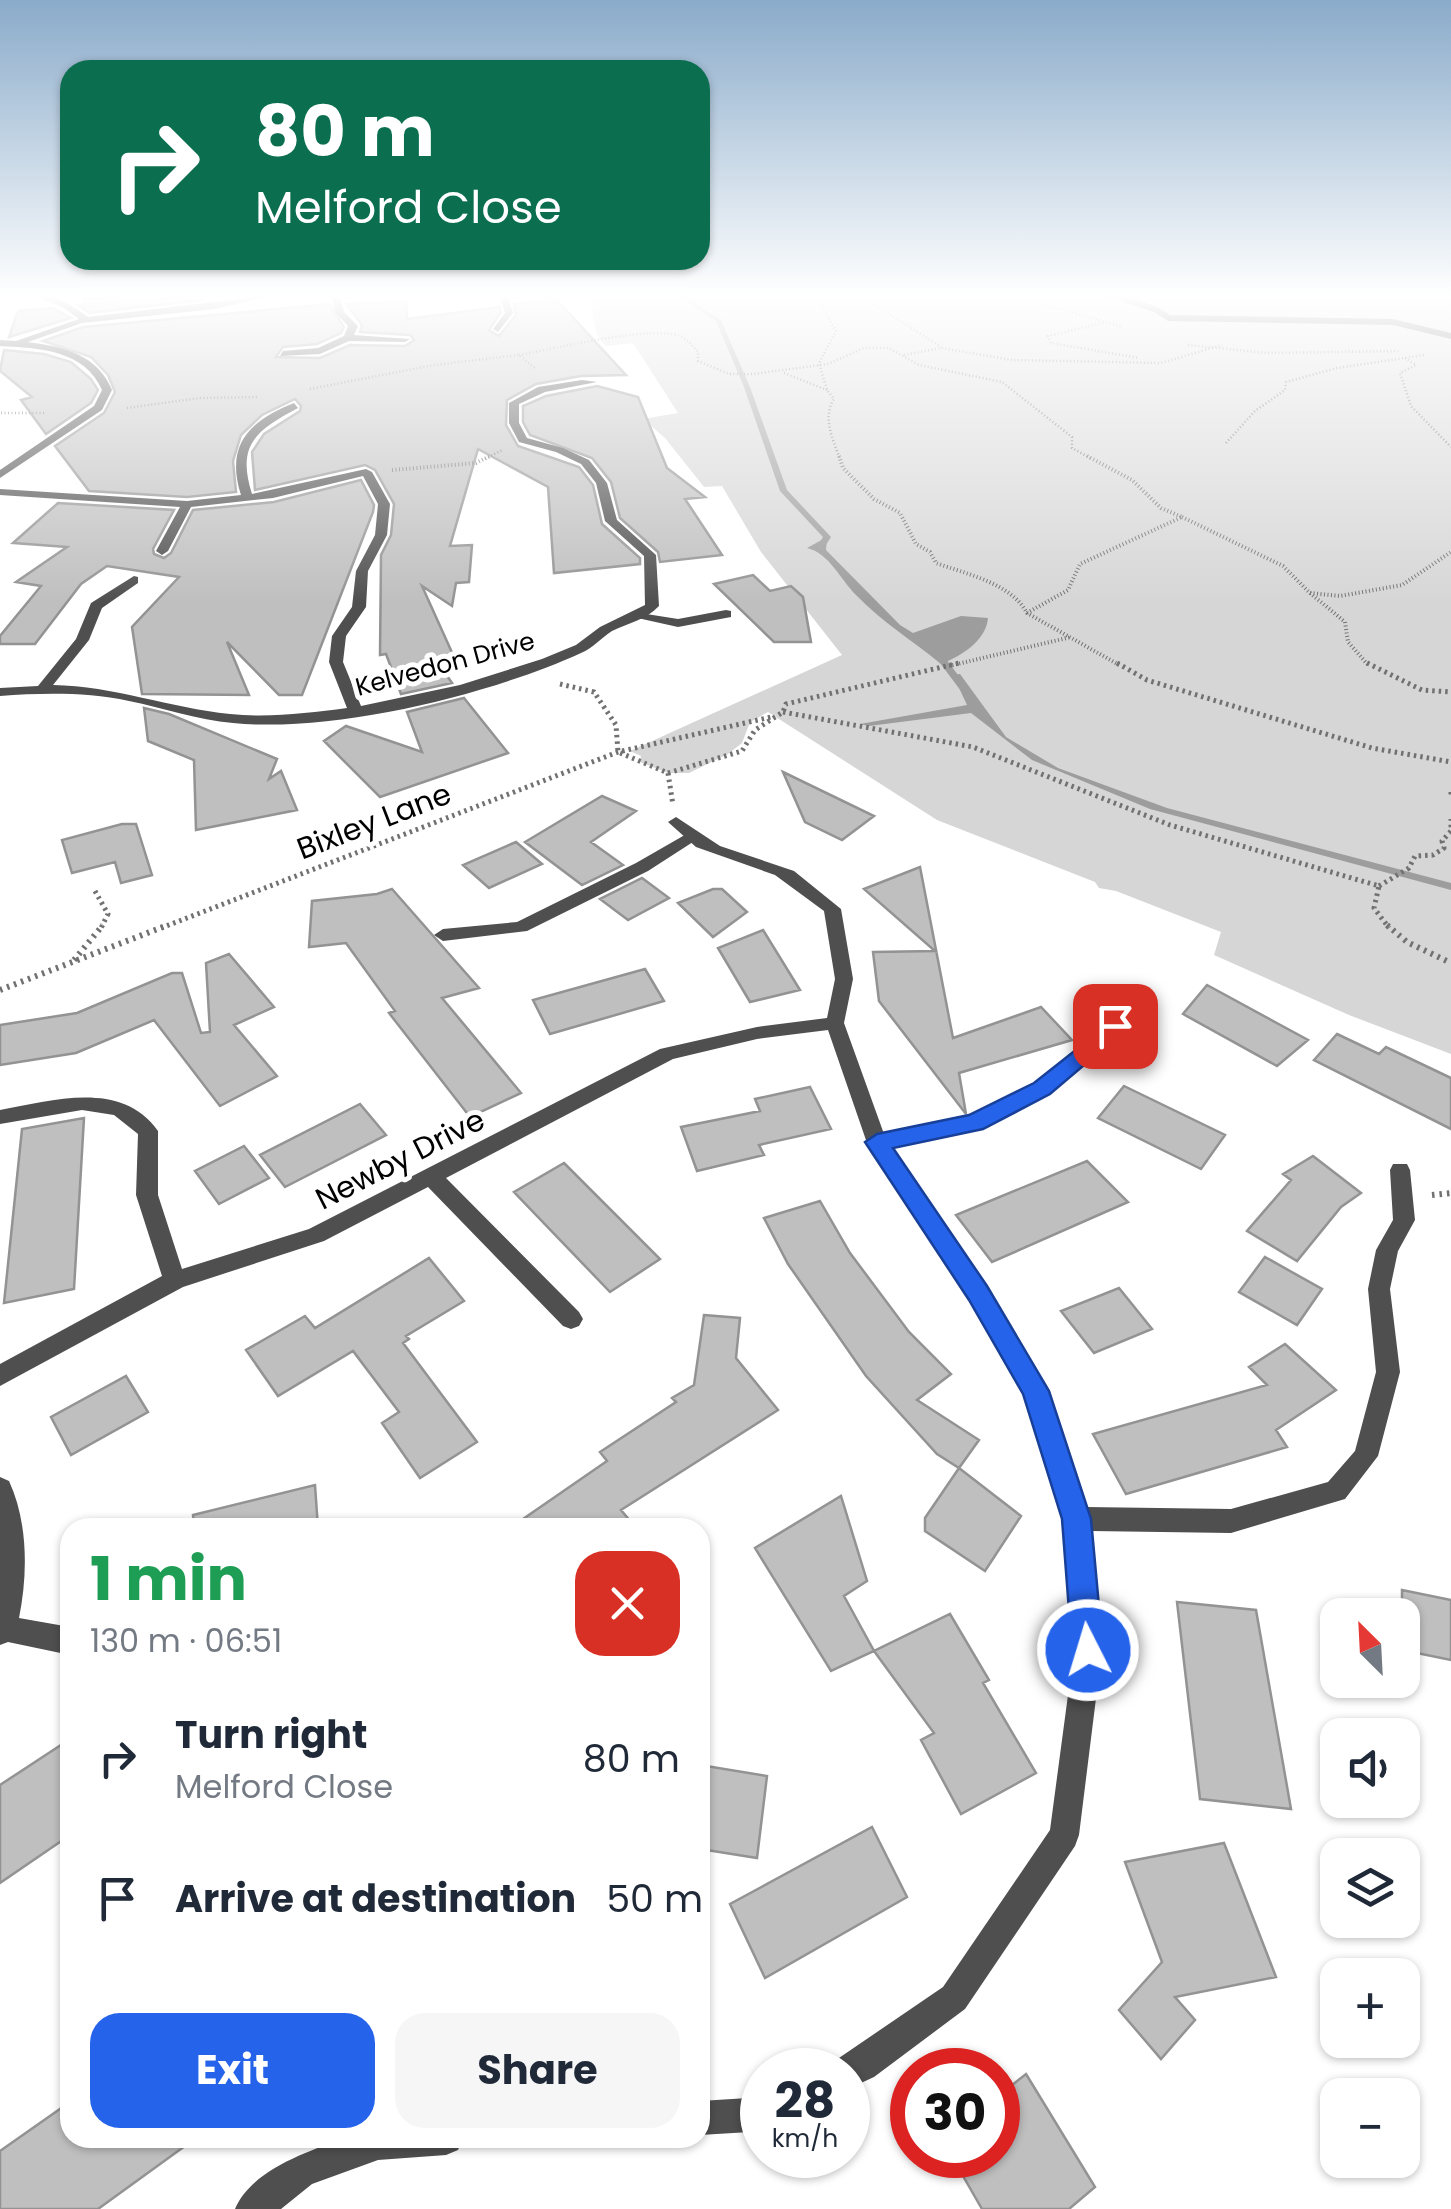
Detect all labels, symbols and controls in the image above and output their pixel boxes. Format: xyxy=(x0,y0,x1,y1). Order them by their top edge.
text: 80 m xyxy=(255,82,435,181)
icon: right xyxy=(90,100,220,230)
text: Melford Close xyxy=(255,176,562,239)
street label: Kelvedon Drive xyxy=(351,623,539,705)
street label: Bixley Lane xyxy=(291,772,457,870)
pin xyxy=(1073,984,1158,1069)
icon: arrive xyxy=(1088,999,1143,1054)
street label: Newby Drive xyxy=(308,1098,492,1220)
text: 1 min xyxy=(90,1537,247,1621)
button: close xyxy=(575,1551,680,1656)
position arrow xyxy=(1036,1598,1140,1702)
north arrow xyxy=(1320,1598,1420,1698)
map controls xyxy=(1320,1598,1420,2178)
text: 130 m · 06:51 xyxy=(90,1618,282,1663)
text: Turn right xyxy=(175,1708,367,1761)
button: sound xyxy=(1320,1718,1420,1818)
icon: right xyxy=(90,1731,145,1786)
text: 80 m xyxy=(583,1732,680,1785)
text: Melford Close xyxy=(175,1764,393,1809)
button: layers xyxy=(1320,1838,1420,1938)
icon: arrive xyxy=(90,1871,145,1926)
text: Arrive at destination xyxy=(175,1872,576,1925)
text: 50 m xyxy=(606,1872,703,1925)
button: + xyxy=(1320,1958,1420,2058)
button: Exit xyxy=(90,2013,375,2128)
button: Share xyxy=(395,2013,680,2128)
speed limit sign: 30 xyxy=(890,2048,1020,2178)
text: 28 xyxy=(775,2065,835,2136)
button: − xyxy=(1320,2078,1420,2178)
text: km/h xyxy=(772,2121,838,2156)

